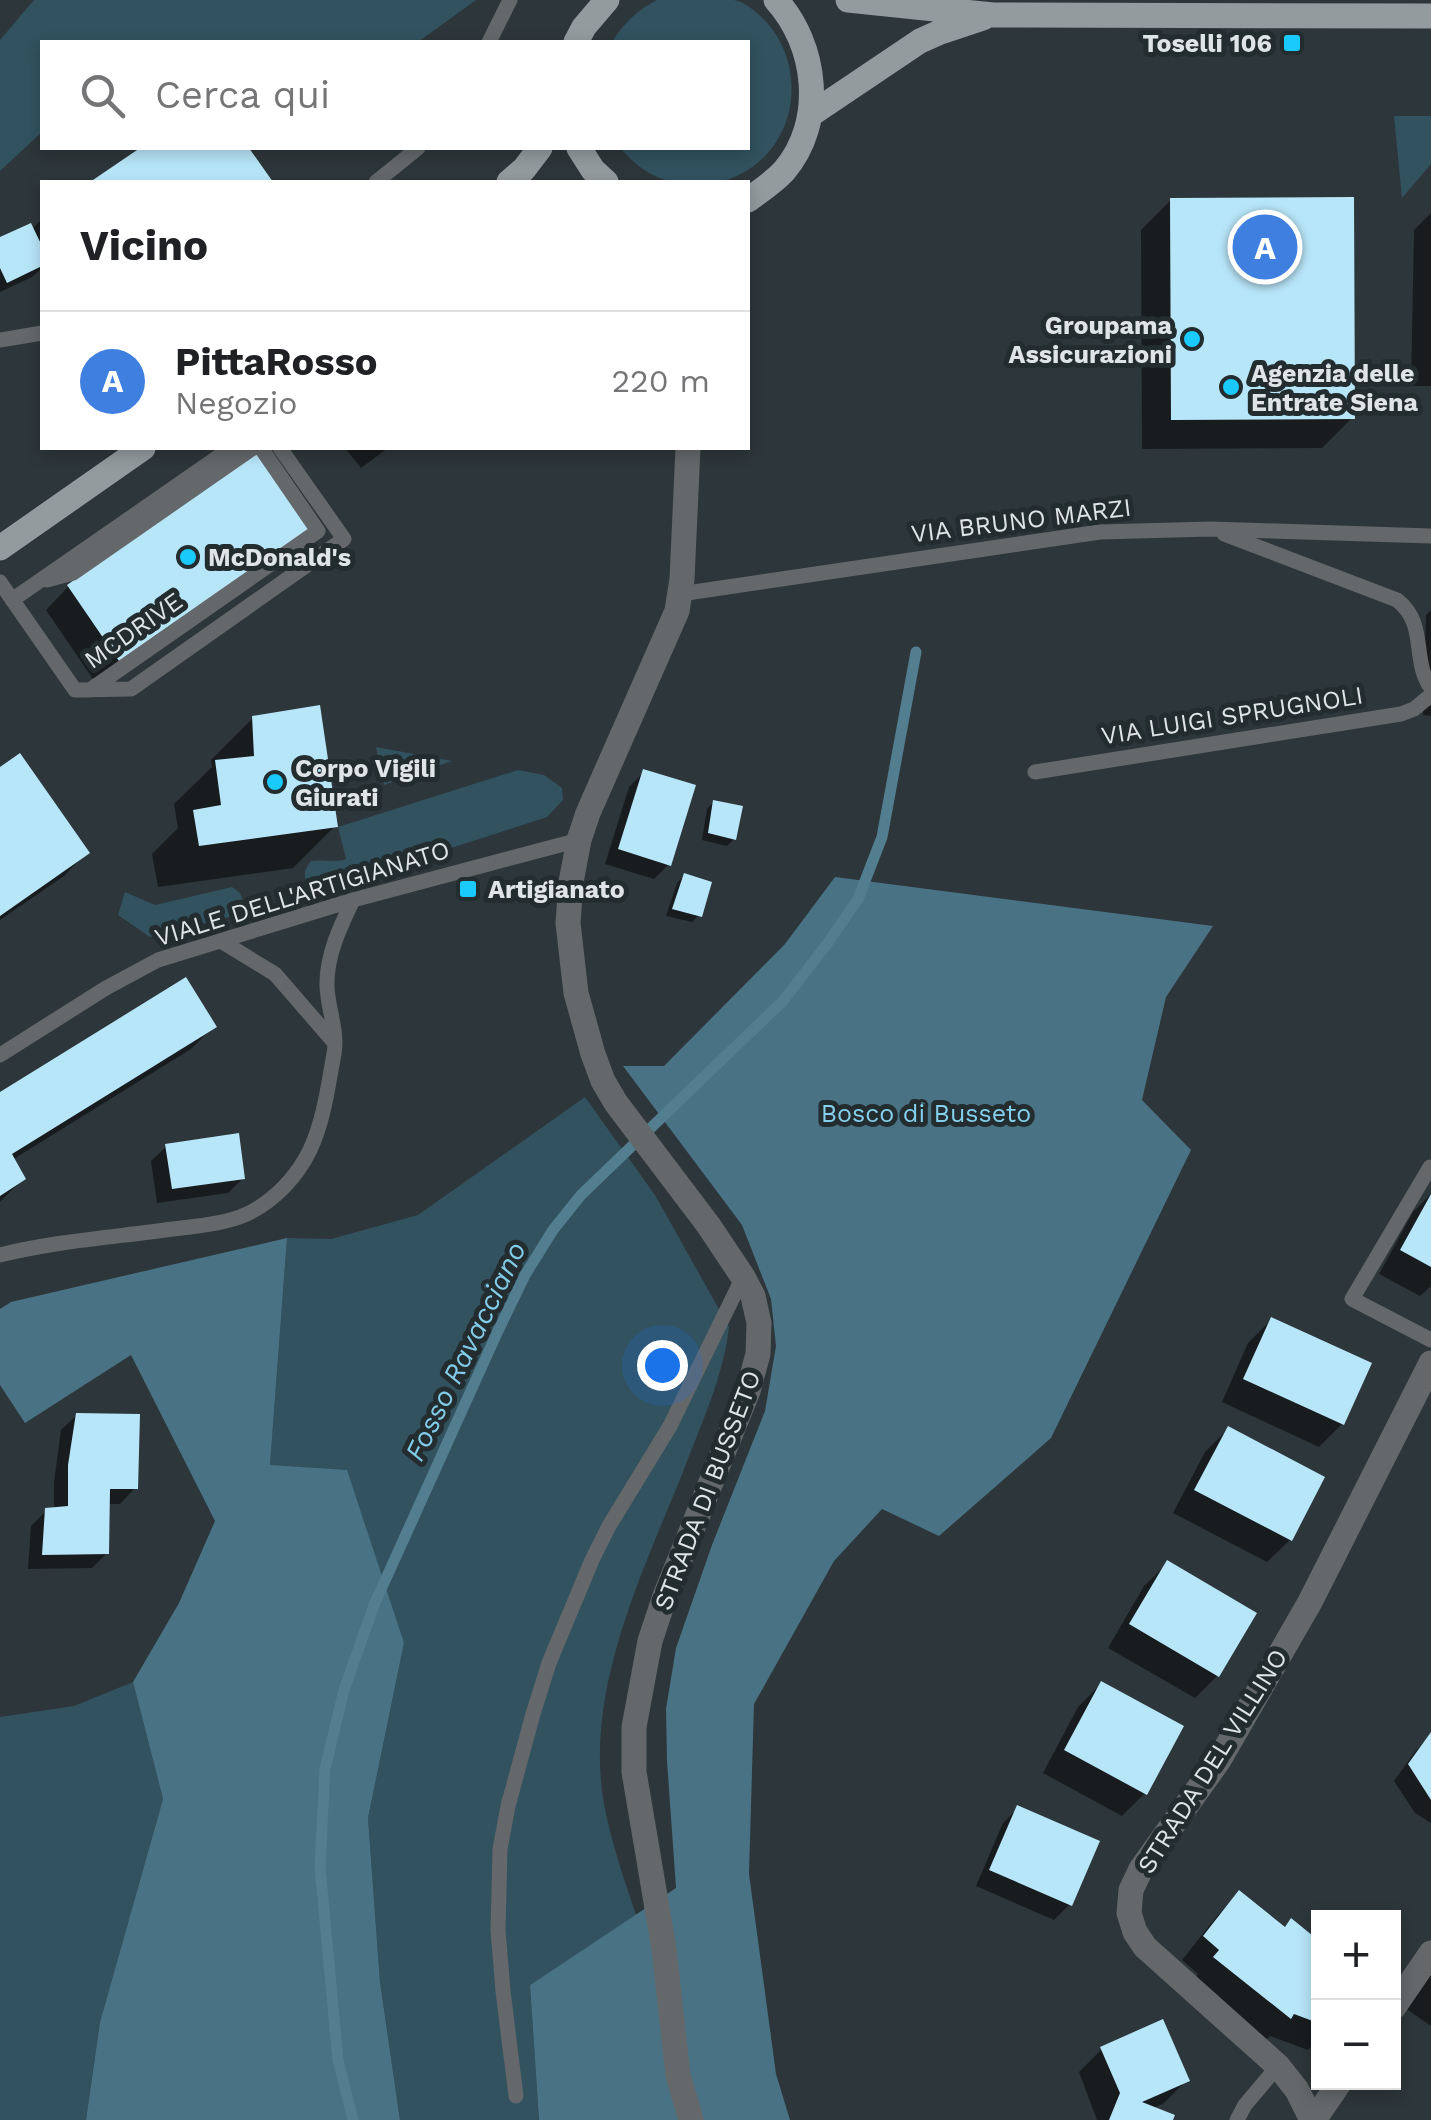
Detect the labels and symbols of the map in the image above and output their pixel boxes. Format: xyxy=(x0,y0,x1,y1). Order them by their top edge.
place label: Toselli 106 xyxy=(1142,29,1272,58)
marker: Toselli 106 xyxy=(1281,32,1303,54)
pin: A xyxy=(1232,210,1298,284)
place label: Groupama Assicurazioni xyxy=(1009,311,1173,369)
marker: Groupama Assicurazioni xyxy=(1181,328,1203,350)
place label: Agenzia delle Entrate Siena xyxy=(1251,359,1419,417)
marker: Agenzia delle Entrate Siena xyxy=(1220,376,1242,398)
street label: VIA BRUNO MARZI xyxy=(909,493,1133,548)
place label: McDonald's xyxy=(208,543,351,572)
marker: McDonald's xyxy=(177,546,199,568)
street label: MCDRIVE xyxy=(79,586,188,675)
street label: VIA LUIGI SPRUGNOLI xyxy=(1099,680,1365,750)
place label: Corpo Vigili Giurati xyxy=(295,754,436,812)
marker: Corpo Vigili Giurati xyxy=(264,771,286,793)
street label: VIALE DELL'ARTIGIANATO xyxy=(151,835,453,952)
place label: Artigianato xyxy=(488,875,625,904)
marker: Artigianato xyxy=(457,878,479,900)
park label: Bosco di Busseto xyxy=(821,1099,1031,1128)
water label: Fosso Ravacciano xyxy=(398,1236,533,1466)
your location xyxy=(637,1340,688,1391)
street label: STRADA DI BUSSETO xyxy=(648,1366,767,1614)
street label: STRADA DEL VILLINO xyxy=(1132,1644,1293,1879)

